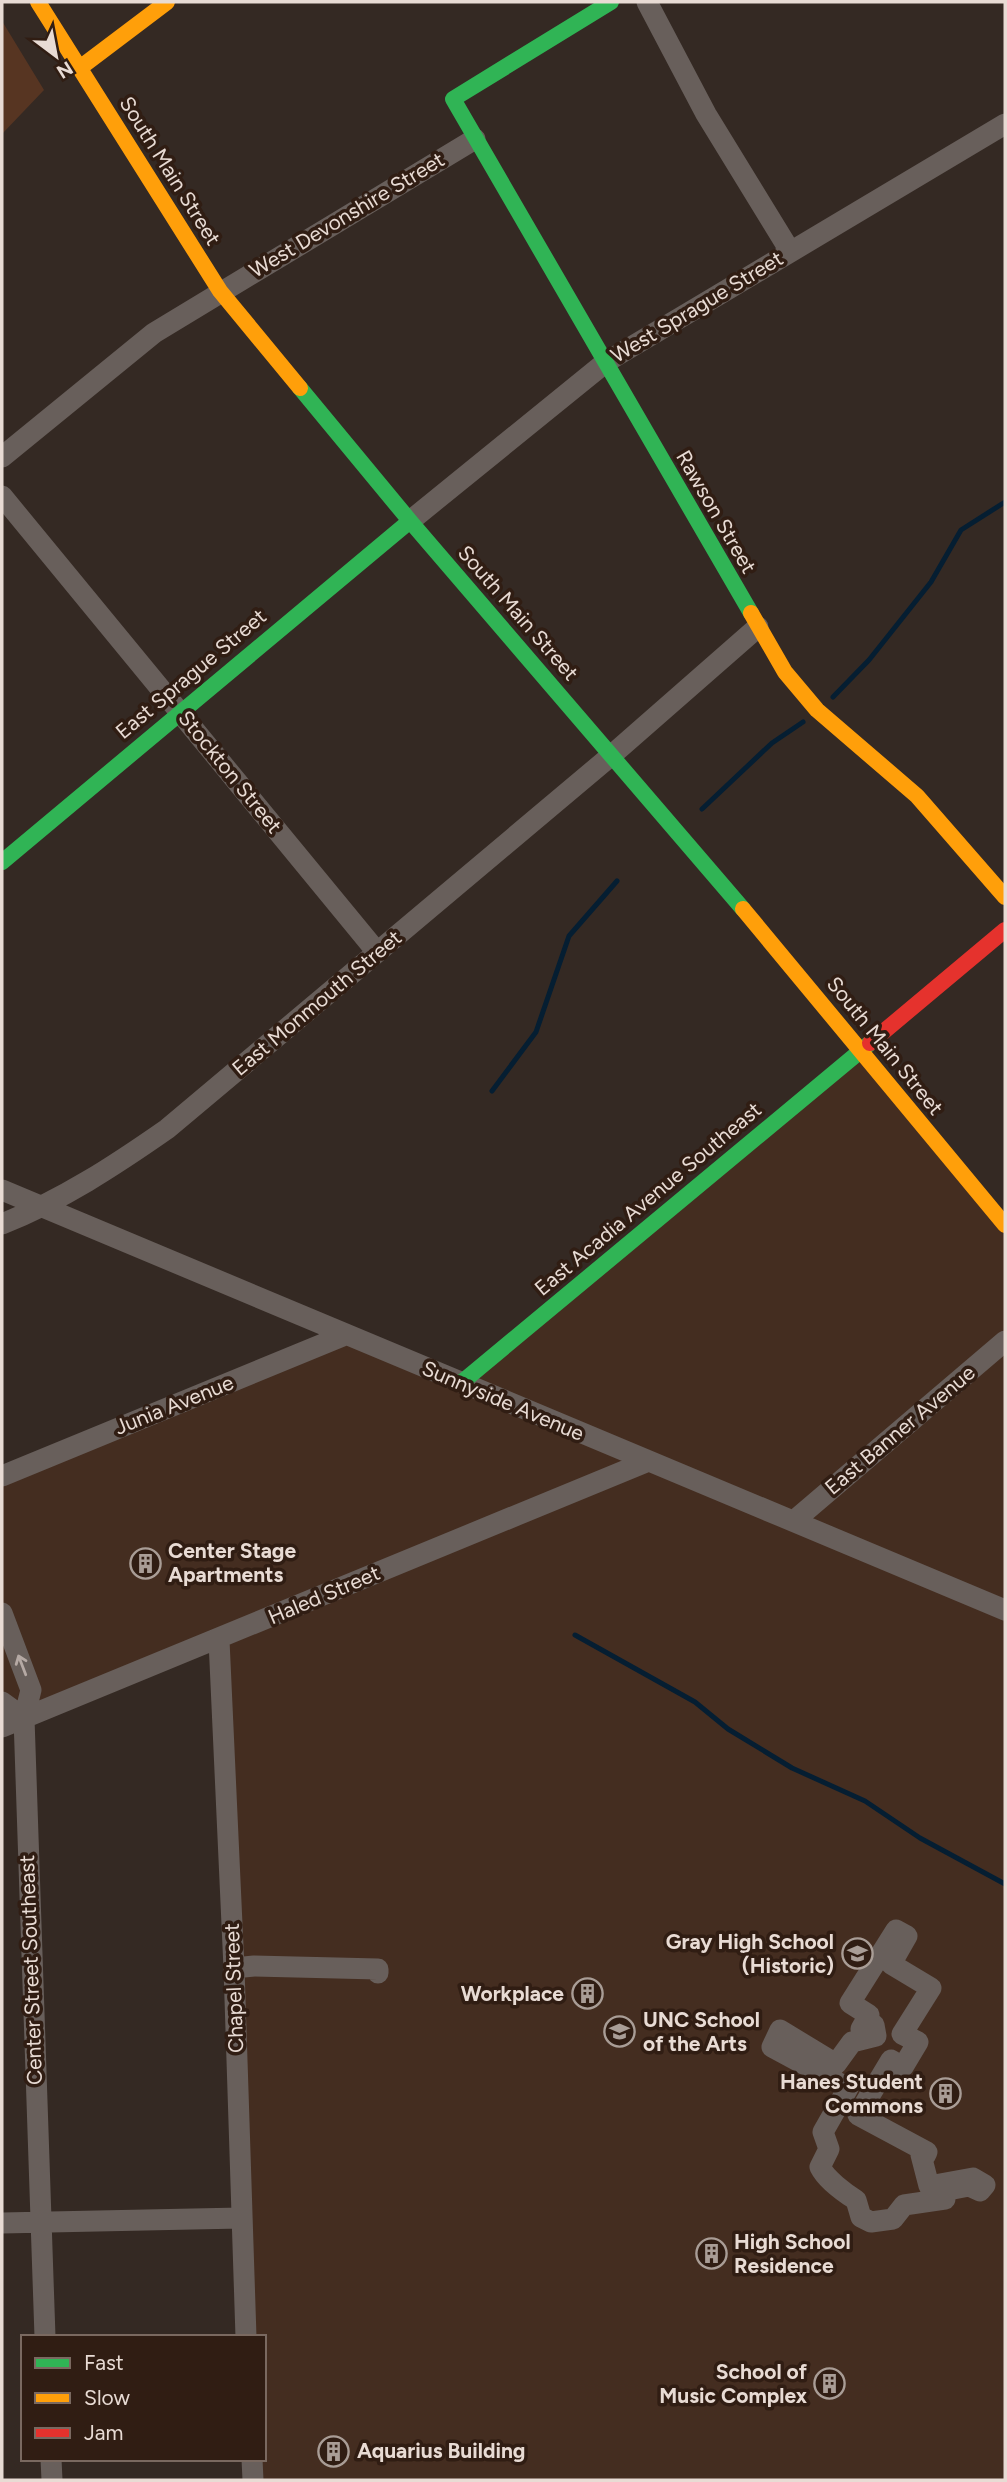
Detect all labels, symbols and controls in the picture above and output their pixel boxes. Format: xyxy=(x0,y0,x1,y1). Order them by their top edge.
north arrow xyxy=(21,21,91,91)
text: N xyxy=(52,56,77,84)
street label: South Main Street xyxy=(115,92,226,250)
street label: West Devonshire Street xyxy=(245,146,449,283)
street label: West Sprague Street xyxy=(606,245,787,368)
street label: Rawson Street xyxy=(671,446,762,578)
street label: South Main Street xyxy=(453,540,584,685)
street label: East Sprague Street xyxy=(110,603,271,744)
street label: Stockton Street xyxy=(173,705,287,838)
street label: East Monmouth Street xyxy=(227,925,406,1081)
street label: South Main Street xyxy=(822,971,949,1120)
street label: East Acadia Avenue Southeast xyxy=(529,1096,766,1301)
street label: Sunnyside Avenue xyxy=(418,1355,588,1446)
street label: East Banner Avenue xyxy=(820,1360,980,1500)
street label: Junia Avenue xyxy=(111,1369,237,1440)
place label: Center Stage Apartments xyxy=(168,1538,296,1587)
building icon: Center Stage Apartments xyxy=(128,1546,162,1580)
street label: Haled Street xyxy=(264,1560,383,1629)
one-way arrow xyxy=(14,1655,27,1677)
street label: Center Street Southeast xyxy=(14,1854,47,2086)
street label: Chapel Street xyxy=(219,1923,248,2053)
place label: Gray High School (Historic) xyxy=(666,1929,834,1978)
school or university icon: Gray High School (Historic) xyxy=(840,1937,874,1971)
building icon: Workplace xyxy=(570,1977,604,2011)
place label: Workplace xyxy=(461,1981,564,2006)
place label: UNC School of the Arts xyxy=(643,2007,760,2056)
school or university icon: UNC School of the Arts xyxy=(603,2015,637,2049)
place label: Hanes Student Commons xyxy=(780,2069,923,2118)
building icon: Hanes Student Commons xyxy=(929,2077,963,2111)
place label: High School Residence xyxy=(734,2229,851,2278)
building icon: High School Residence xyxy=(694,2237,728,2271)
legend xyxy=(21,2335,266,2461)
text: Fast xyxy=(84,2350,124,2375)
place label: School of Music Complex xyxy=(659,2359,808,2408)
building icon: School of Music Complex xyxy=(813,2367,847,2401)
text: Slow xyxy=(84,2385,130,2410)
text: Jam xyxy=(84,2420,123,2445)
building icon: Aquarius Building xyxy=(317,2434,351,2468)
place label: Aquarius Building xyxy=(357,2438,525,2463)

